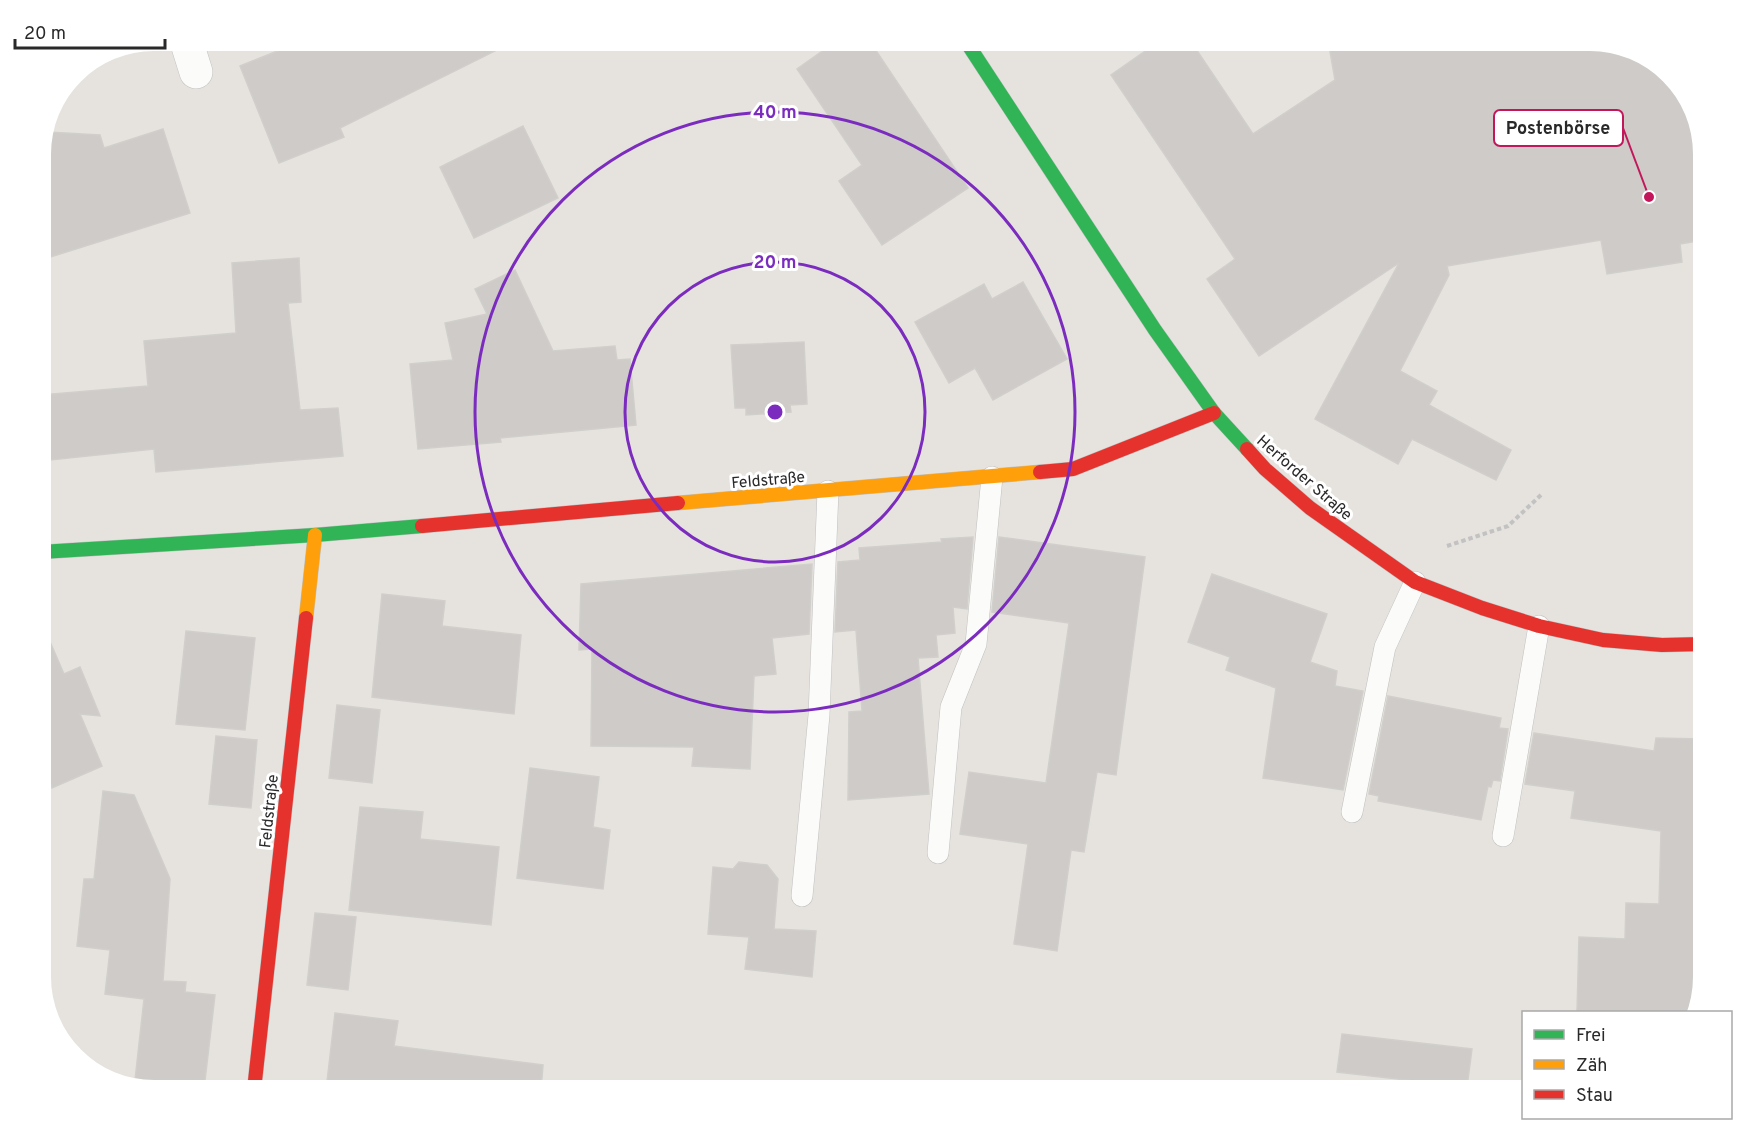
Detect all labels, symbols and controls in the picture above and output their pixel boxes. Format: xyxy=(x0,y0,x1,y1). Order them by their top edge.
scale bar xyxy=(15,12,165,50)
text: 20 m xyxy=(24,23,66,46)
text: 40 m xyxy=(753,102,797,125)
callout: Postenbörse xyxy=(1494,110,1623,146)
text: Postenbörse xyxy=(1506,118,1610,141)
text: 20 m xyxy=(753,252,797,275)
centre of rings xyxy=(765,402,785,422)
street label: Herforder Straße xyxy=(1252,432,1356,526)
street label: Feldstraße xyxy=(730,468,806,494)
street label: Feldstraße xyxy=(256,773,284,849)
legend xyxy=(1522,1011,1732,1119)
text: Frei xyxy=(1576,1025,1606,1048)
text: Zäh xyxy=(1576,1055,1607,1078)
text: Stau xyxy=(1576,1085,1613,1108)

